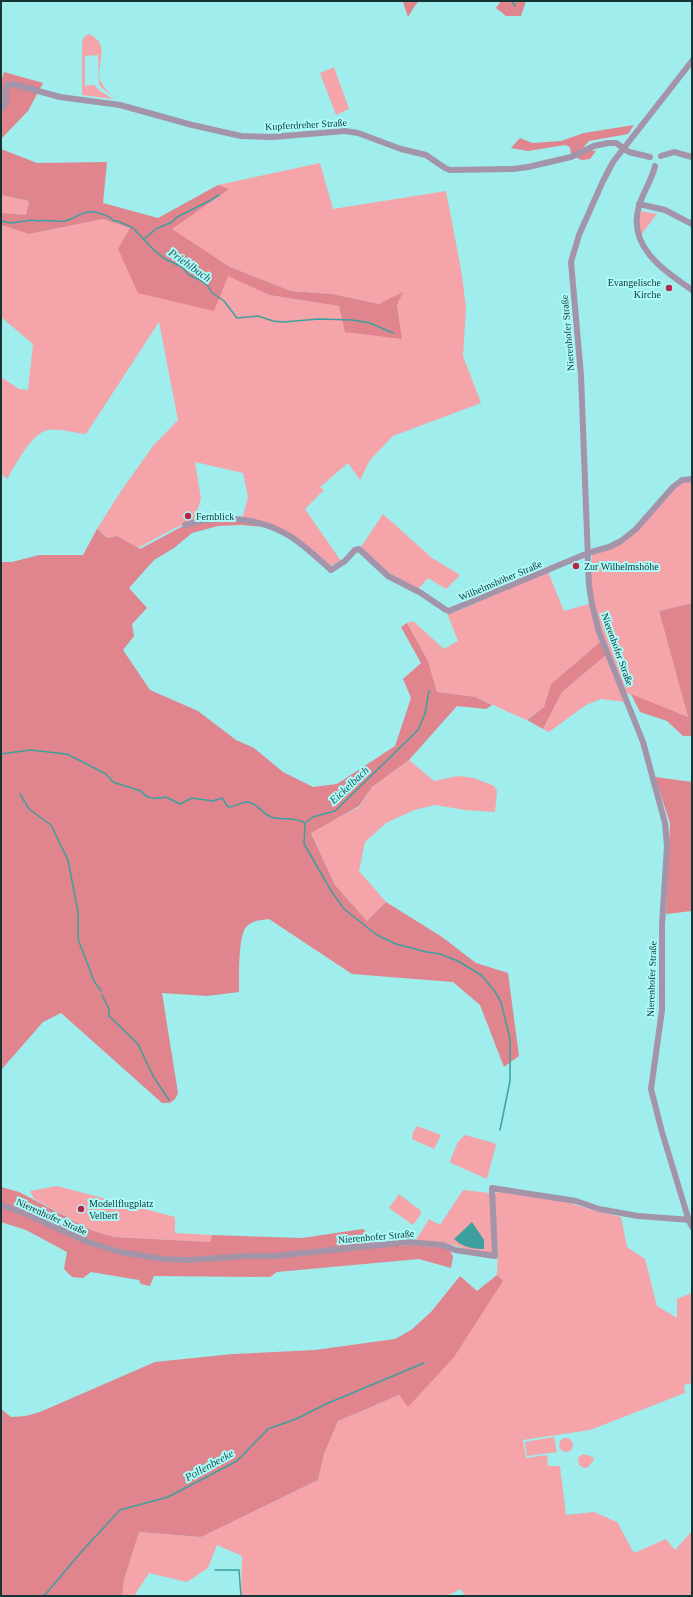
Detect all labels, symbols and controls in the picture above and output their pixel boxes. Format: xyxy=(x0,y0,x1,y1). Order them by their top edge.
street label: Kupferdreher Straße xyxy=(265,117,348,132)
water label: Priehlbach xyxy=(166,245,214,284)
place label: Evangelische Kirche xyxy=(608,277,662,300)
marker: Evangelische Kirche xyxy=(664,283,674,293)
street label: Nierenhofer Straße xyxy=(559,294,576,371)
marker: Fernblick xyxy=(183,511,193,521)
place label: Fernblick xyxy=(196,511,234,522)
street label: Wilhelmshöher Straße xyxy=(457,558,544,603)
marker: Zur Wilhelmshöhe xyxy=(571,561,581,571)
place label: Zur Wilhelmshöhe xyxy=(584,561,659,572)
street label: Nierenhofer Straße xyxy=(599,611,636,687)
water label: Eickelbach xyxy=(326,764,371,807)
street label: Nierenhofer Straße xyxy=(645,940,658,1017)
street label: Nierenhofer Straße xyxy=(15,1196,89,1237)
place label: Modellflugplatz Velbert xyxy=(89,1198,154,1221)
marker: Modellflugplatz Velbert xyxy=(76,1204,86,1214)
street label: Nierenhofer Straße xyxy=(338,1228,415,1245)
water label: Pollenbeeke xyxy=(182,1447,236,1484)

